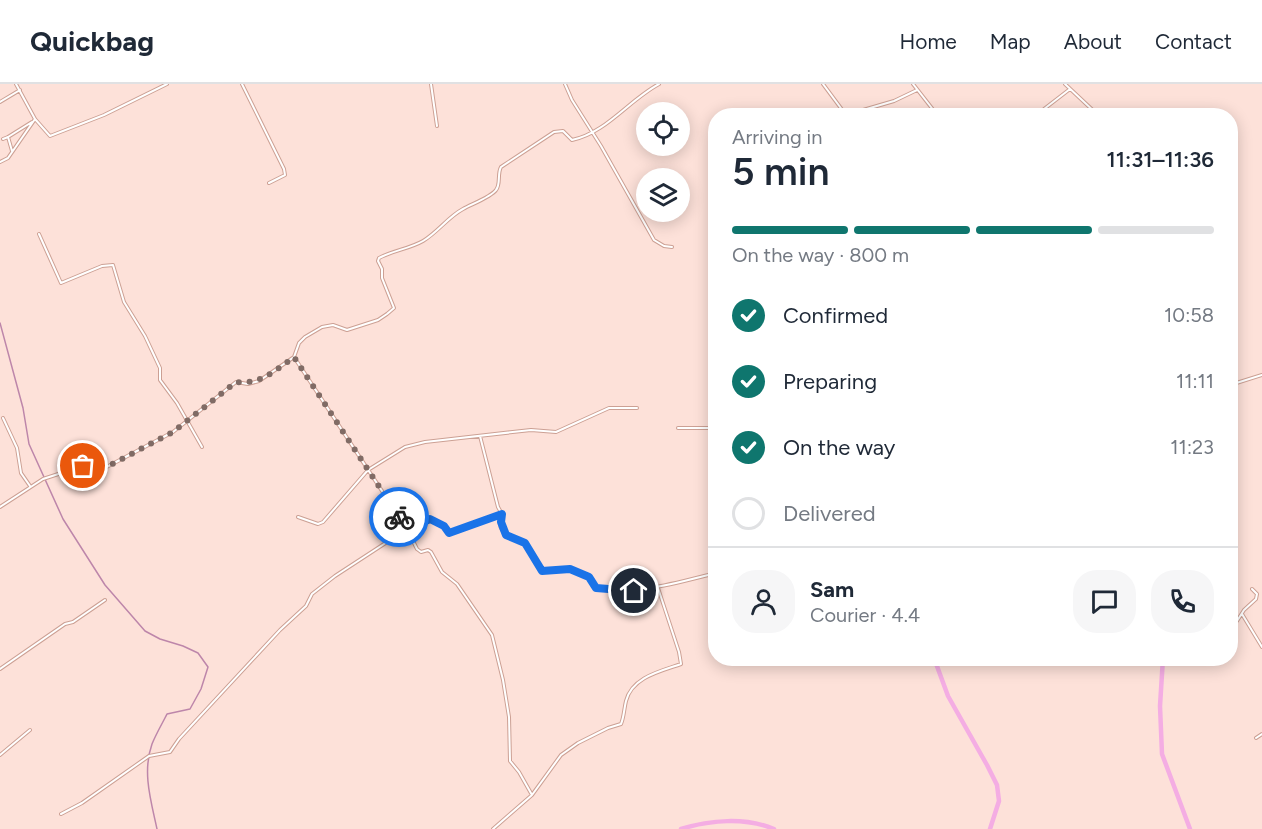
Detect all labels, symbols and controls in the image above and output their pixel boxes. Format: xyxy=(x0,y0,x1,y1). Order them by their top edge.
text: Quickbag xyxy=(30,24,154,58)
text: Home xyxy=(900,29,957,54)
text: Map xyxy=(990,29,1031,54)
text: About xyxy=(1064,29,1122,54)
text: Contact xyxy=(1155,29,1232,54)
map controls xyxy=(636,102,690,222)
button: locate xyxy=(636,102,690,156)
text: Arriving in xyxy=(732,125,822,149)
text: 11:31–11:36 xyxy=(1107,146,1214,173)
text: 5 min xyxy=(732,148,829,195)
button: layers xyxy=(636,168,690,222)
text: On the way · 800 m xyxy=(732,243,909,267)
icon: check xyxy=(732,299,765,332)
text: Confirmed xyxy=(783,302,888,329)
text: 10:58 xyxy=(1164,303,1214,327)
icon: check xyxy=(732,365,765,398)
text: Preparing xyxy=(783,368,877,395)
text: 11:11 xyxy=(1176,369,1214,393)
icon: check xyxy=(732,431,765,464)
text: On the way xyxy=(783,434,895,461)
text: 11:23 xyxy=(1170,435,1214,459)
pin xyxy=(57,440,108,491)
icon: bag xyxy=(66,449,99,482)
courier xyxy=(369,487,429,547)
text: Delivered xyxy=(783,500,876,527)
icon: bike xyxy=(383,501,416,534)
pin xyxy=(608,565,659,616)
button: person xyxy=(732,570,795,633)
button: chat xyxy=(1073,570,1136,633)
button: phone xyxy=(1151,570,1214,633)
icon: home xyxy=(617,574,650,607)
text: Sam xyxy=(810,576,854,603)
text: Courier · 4.4 xyxy=(810,603,920,627)

